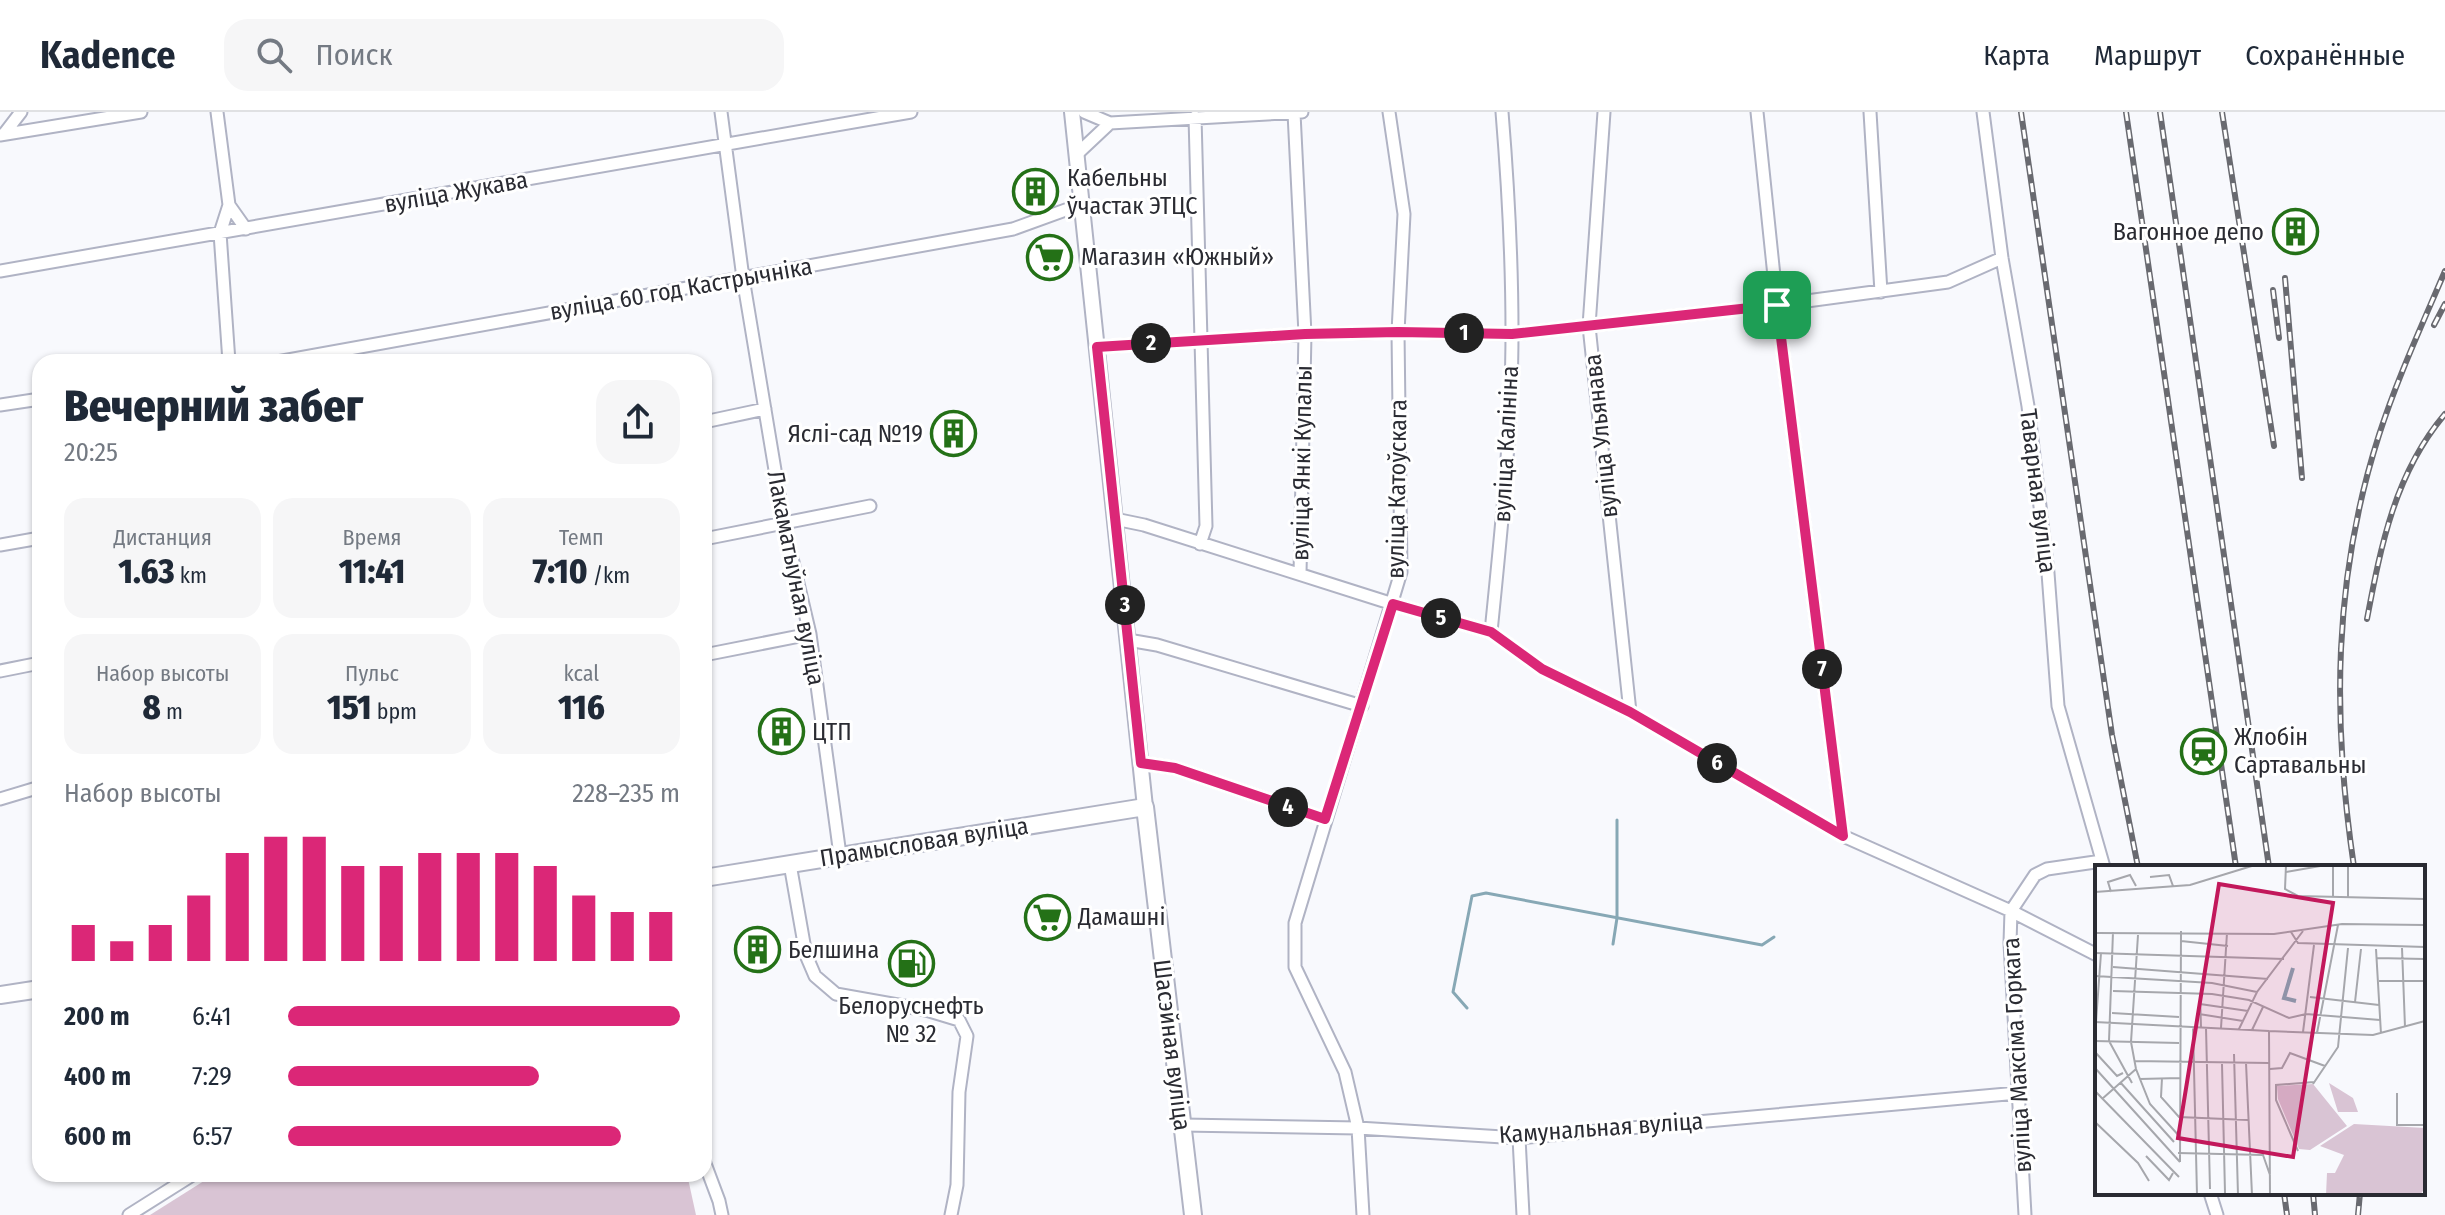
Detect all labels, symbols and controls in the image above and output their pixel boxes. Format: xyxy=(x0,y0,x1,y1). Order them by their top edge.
search box xyxy=(224,19,784,91)
text: Kadence xyxy=(40,32,176,78)
icon: search xyxy=(252,33,296,77)
text: Поиск xyxy=(316,37,392,73)
text: Карта xyxy=(1983,39,2050,72)
text: Маршрут xyxy=(2094,39,2201,72)
text: Сохранённые xyxy=(2245,39,2405,72)
place label: Кабельны ўчастак ЭТЦС xyxy=(1067,164,1197,220)
street label: вуліца Жукава xyxy=(382,166,530,218)
building icon: Кабельны ўчастак ЭТЦС xyxy=(1012,168,1060,216)
building icon: Вагонное депо xyxy=(2271,208,2319,256)
place label: Вагонное депо xyxy=(2113,218,2264,246)
supermarket icon: Магазин «Южный» xyxy=(1026,233,1074,281)
place label: Магазин «Южный» xyxy=(1081,243,1274,271)
street label: вуліца 60 год Кастрычніка xyxy=(548,252,814,326)
pin xyxy=(1743,271,1811,339)
icon: arrive xyxy=(1755,283,1799,327)
pin: 1 xyxy=(1444,313,1484,353)
text: 1 xyxy=(1459,319,1469,346)
pin: 2 xyxy=(1131,323,1171,363)
text: 2 xyxy=(1146,329,1156,356)
street label: вуліца Ульянава xyxy=(1578,353,1624,519)
street label: вуліца Янкі Купалы xyxy=(1286,365,1318,561)
street label: вуліца Калініна xyxy=(1488,365,1524,523)
text: Вечерний забег xyxy=(64,380,363,433)
button: share xyxy=(596,380,680,464)
street label: вуліца Катоўскага xyxy=(1381,399,1413,579)
street label: Таварная вуліца xyxy=(2014,407,2062,575)
building icon: Яслі-сад №19 xyxy=(930,410,978,458)
place label: Яслі-сад №19 xyxy=(788,420,923,448)
text: 20:25 xyxy=(64,437,118,468)
street label: Лакаматыўная вуліца xyxy=(761,468,831,688)
text: Дистанция xyxy=(113,524,212,551)
text: Время xyxy=(343,524,401,551)
text: Темп xyxy=(559,524,604,551)
text: 1.63 xyxy=(118,551,175,592)
text: 11:41 xyxy=(339,551,405,592)
text: 7:10 xyxy=(532,551,588,592)
text: km xyxy=(175,562,207,589)
text: /km xyxy=(588,562,630,589)
pin: 3 xyxy=(1105,585,1145,625)
text: 3 xyxy=(1120,591,1130,618)
pin: 5 xyxy=(1421,598,1461,638)
text: 5 xyxy=(1436,604,1446,631)
pin: 7 xyxy=(1802,649,1842,689)
text: 7 xyxy=(1817,655,1827,682)
text: Набор высоты xyxy=(96,660,229,687)
text: Пульс xyxy=(345,660,399,687)
text: kcal xyxy=(564,660,599,687)
text: 8 xyxy=(142,687,161,728)
text: 151 xyxy=(327,687,372,728)
text: 116 xyxy=(558,687,605,728)
text: m xyxy=(161,698,183,725)
text: bpm xyxy=(372,698,417,725)
building icon: ЦТП xyxy=(757,708,805,756)
place label: ЦТП xyxy=(812,718,852,746)
place label: Жлобін Сартавальны xyxy=(2234,723,2366,779)
station icon: Жлобін Сартавальны xyxy=(2179,727,2227,775)
pin: 6 xyxy=(1697,743,1737,783)
text: 6 xyxy=(1711,749,1723,776)
text: Набор высоты xyxy=(64,778,222,809)
text: 228–235 m xyxy=(572,778,680,809)
pin: 4 xyxy=(1268,787,1308,827)
text: 4 xyxy=(1282,793,1294,820)
street label: Прамысловая вуліца xyxy=(818,812,1030,872)
inset map xyxy=(2095,865,2425,1195)
supermarket icon: Дамашні xyxy=(1023,893,1071,941)
place label: Дамашні xyxy=(1077,903,1165,931)
building icon: Белшина xyxy=(733,926,781,974)
place label: Белшина xyxy=(788,936,879,964)
street label: вуліца Максіма Горкага xyxy=(1997,937,2037,1173)
fuel station icon: Белоруснефть № 32 xyxy=(887,940,935,988)
street label: Шасэйная вуліца xyxy=(1148,958,1196,1132)
place label: Белоруснефть № 32 xyxy=(838,992,984,1048)
text: 200 m xyxy=(64,1001,130,1032)
text: 6:41 xyxy=(192,1001,232,1032)
text: 400 m xyxy=(64,1061,131,1092)
text: 7:29 xyxy=(192,1061,232,1092)
street label: Камунальная вуліца xyxy=(1498,1107,1704,1149)
text: 600 m xyxy=(64,1121,131,1152)
text: 6:57 xyxy=(192,1121,232,1152)

